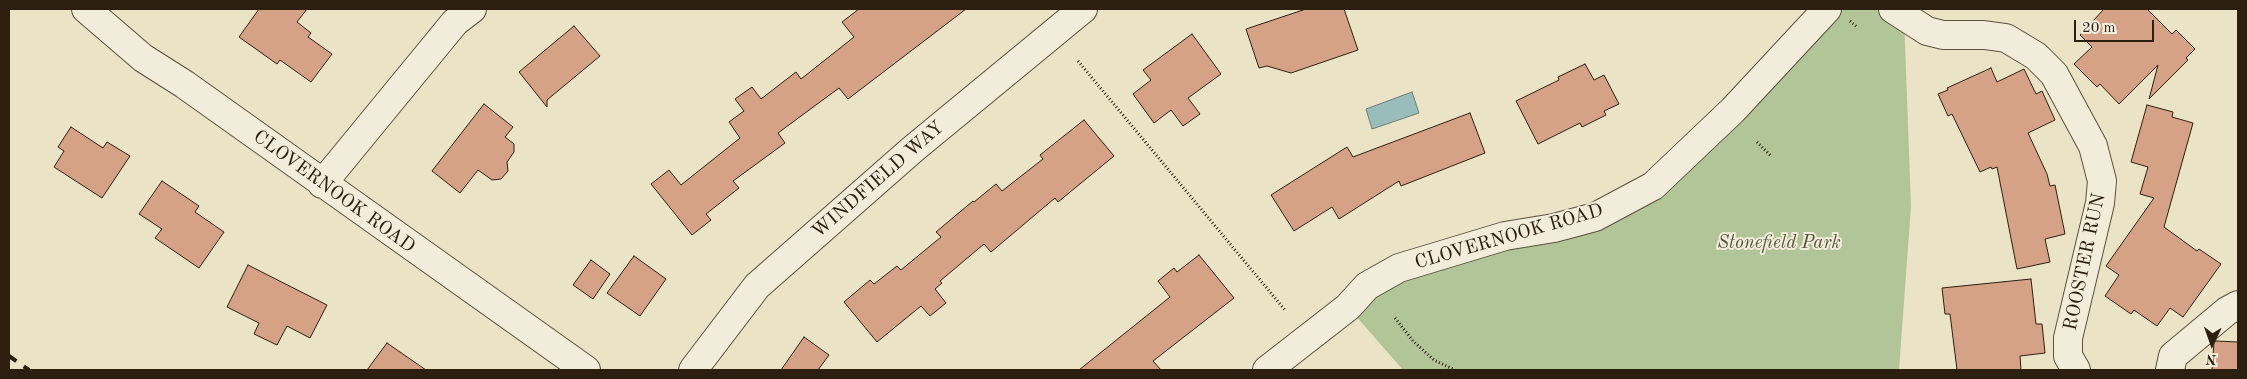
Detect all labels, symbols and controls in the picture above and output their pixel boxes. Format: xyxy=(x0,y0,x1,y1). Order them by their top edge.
scale bar xyxy=(2077,10,2157,42)
text: 20 m xyxy=(2082,21,2116,36)
street label: WINDFIELD WAY xyxy=(807,117,949,243)
street label: CLOVERNOOK ROAD xyxy=(249,126,419,258)
street label: ROOSTER RUN xyxy=(2059,191,2111,333)
street label: CLOVERNOOK ROAD xyxy=(1412,199,1606,275)
park label: Stonefield Park xyxy=(1717,232,1841,254)
north arrow xyxy=(2187,319,2237,369)
text: N xyxy=(2206,352,2217,366)

